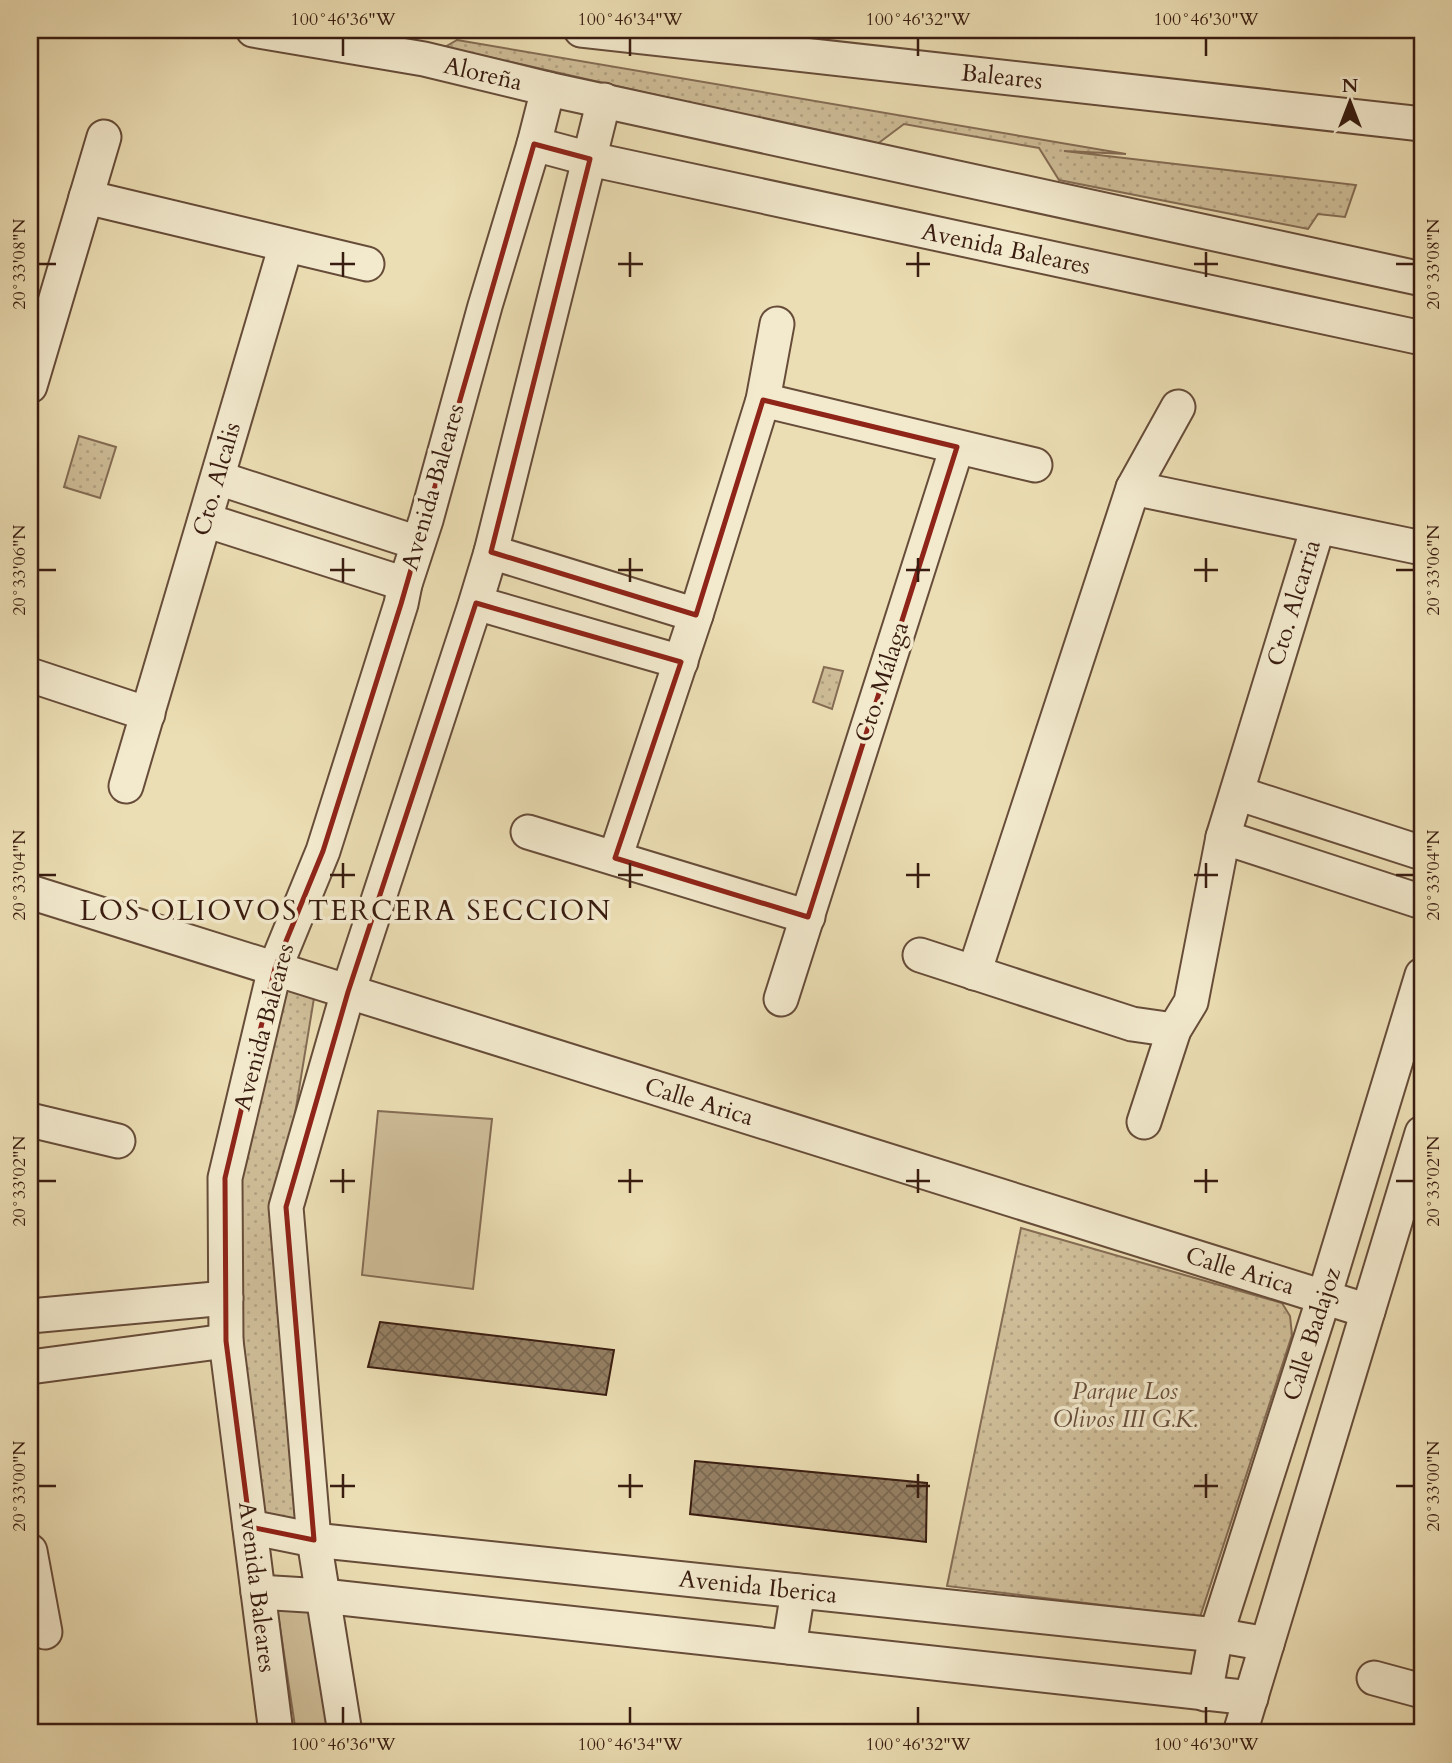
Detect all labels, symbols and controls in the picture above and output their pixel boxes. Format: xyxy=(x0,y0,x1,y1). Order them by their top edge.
text: 100°46'36"W xyxy=(290,7,396,32)
text: 100°46'34"W xyxy=(577,7,683,32)
text: 100°46'32"W xyxy=(865,7,971,32)
text: 100°46'30"W xyxy=(1153,7,1259,32)
street label: Aloreña xyxy=(440,49,526,99)
street label: Baleares xyxy=(960,56,1044,98)
north arrow xyxy=(1316,66,1386,136)
text: N xyxy=(1342,73,1359,99)
street label: Avenida Baleares xyxy=(919,215,1093,283)
text: 20°33'08"N xyxy=(7,218,32,310)
text: 20°33'08"N xyxy=(1421,218,1446,310)
street label: Avenida Baleares xyxy=(393,400,473,574)
street label: Cto. Alcalis xyxy=(185,418,249,540)
text: 20°33'06"N xyxy=(7,524,32,616)
text: 20°33'06"N xyxy=(1421,524,1446,616)
street label: Cto. Alcarria xyxy=(1259,535,1329,670)
street label: Cto. Málaga xyxy=(847,617,917,746)
text: 20°33'04"N xyxy=(7,829,32,921)
text: 20°33'04"N xyxy=(1421,829,1446,921)
district label: LOS OLIOVOS TERCERA SECCION xyxy=(80,892,612,930)
street label: Avenida Baleares xyxy=(226,940,302,1114)
street label: Calle Arica xyxy=(641,1070,758,1134)
text: 20°33'02"N xyxy=(7,1135,32,1227)
text: 20°33'02"N xyxy=(1421,1135,1446,1227)
street label: Calle Arica xyxy=(1182,1239,1299,1303)
street label: Calle Badajoz xyxy=(1275,1263,1349,1405)
park label: Parque Los Olivos III G.K. xyxy=(1053,1375,1197,1436)
text: 20°33'00"N xyxy=(7,1440,32,1532)
text: 20°33'00"N xyxy=(1421,1440,1446,1532)
street label: Avenida Baleares xyxy=(230,1500,284,1674)
street label: Avenida Iberica xyxy=(677,1562,839,1612)
text: 100°46'36"W xyxy=(290,1732,396,1757)
text: 100°46'34"W xyxy=(577,1732,683,1757)
text: 100°46'32"W xyxy=(865,1732,971,1757)
text: 100°46'30"W xyxy=(1153,1732,1259,1757)

